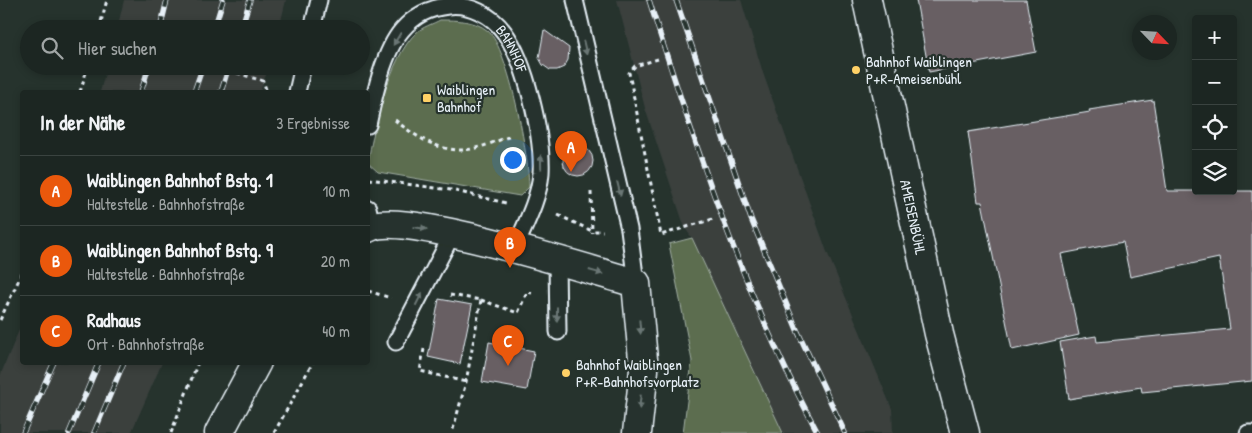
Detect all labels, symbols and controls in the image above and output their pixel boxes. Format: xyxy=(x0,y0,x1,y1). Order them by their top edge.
north arrow xyxy=(1132,15,1177,60)
map controls xyxy=(1192,15,1237,195)
button: + xyxy=(1192,15,1237,60)
search box xyxy=(20,20,370,75)
street label: BAHNHOF xyxy=(491,20,533,75)
one-way arrow xyxy=(392,32,401,45)
icon: search xyxy=(38,34,66,62)
text: Hier suchen xyxy=(78,35,157,61)
one-way arrow xyxy=(582,40,590,56)
place label: Bahnhof Waiblingen P+R-Ameisenbühl xyxy=(866,51,972,89)
button: − xyxy=(1192,60,1237,105)
marker: Bahnhof Waiblingen P+R-Ameisenbühl xyxy=(850,64,862,76)
place label: Waiblingen Bahnhof xyxy=(437,79,495,117)
marker: Waiblingen Bahnhof xyxy=(421,92,433,104)
button: locate xyxy=(1192,105,1237,150)
text: In der Nähe xyxy=(40,108,125,137)
text: 3 Ergebnisse xyxy=(276,112,350,134)
pin: A xyxy=(555,131,587,172)
your location xyxy=(500,147,526,173)
button: layers xyxy=(1192,150,1237,195)
one-way arrow xyxy=(537,153,545,169)
text: Waiblingen Bahnhof Bstg. 1 xyxy=(87,167,273,193)
street label: AMEISENBÜHL xyxy=(895,177,932,257)
text: A xyxy=(52,180,60,202)
text: 10 m xyxy=(322,180,350,202)
one-way arrow xyxy=(615,181,623,196)
text: Haltestelle · Bahnhofstraße xyxy=(87,193,245,215)
one-way arrow xyxy=(412,224,428,232)
pin: B xyxy=(494,227,526,268)
text: Waiblingen Bahnhof Bstg. 9 xyxy=(87,237,273,263)
text: B xyxy=(52,250,60,272)
text: 20 m xyxy=(321,250,350,272)
text: Haltestelle · Bahnhofstraße xyxy=(87,263,245,285)
one-way arrow xyxy=(589,268,604,276)
one-way arrow xyxy=(415,292,423,306)
one-way arrow xyxy=(554,306,562,322)
text: Radhaus xyxy=(87,307,141,333)
one-way arrow xyxy=(636,319,644,335)
text: C xyxy=(52,320,60,342)
text: 40 m xyxy=(322,320,350,342)
pin: C xyxy=(492,325,524,366)
text: Ort · Bahnhofstraße xyxy=(87,333,204,355)
place label: Bahnhof Waiblingen P+R-Bahnhofsvorplatz xyxy=(576,354,700,392)
marker: Bahnhof Waiblingen P+R-Bahnhofsvorplatz xyxy=(560,367,572,379)
one-way arrow xyxy=(636,394,644,410)

